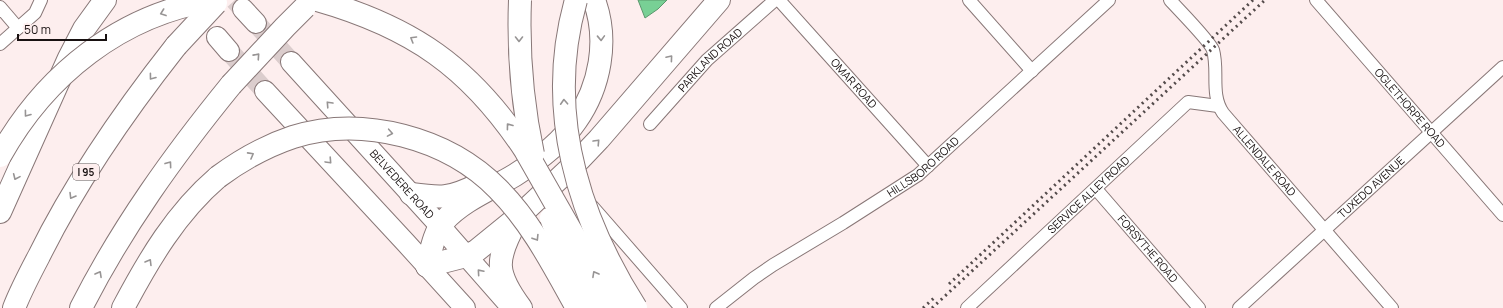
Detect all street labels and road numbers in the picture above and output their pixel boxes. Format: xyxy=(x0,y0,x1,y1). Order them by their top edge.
street label: PARKLAND ROAD xyxy=(674,24,745,95)
street label: OMAR ROAD xyxy=(828,55,881,111)
street label: OGLETHORPE ROAD xyxy=(1371,65,1449,151)
street label: ALLENDALE ROAD xyxy=(1230,122,1300,199)
street label: HILLSBORO ROAD xyxy=(884,133,962,200)
street label: BELVEDERE ROAD xyxy=(367,146,438,222)
street label: SERVICE ALLEY ROAD xyxy=(1044,152,1132,236)
street label: TUXEDO AVENUE xyxy=(1334,153,1407,221)
road number: I 95 xyxy=(73,164,99,180)
street label: FORSYTHE ROAD xyxy=(1115,211,1182,285)

